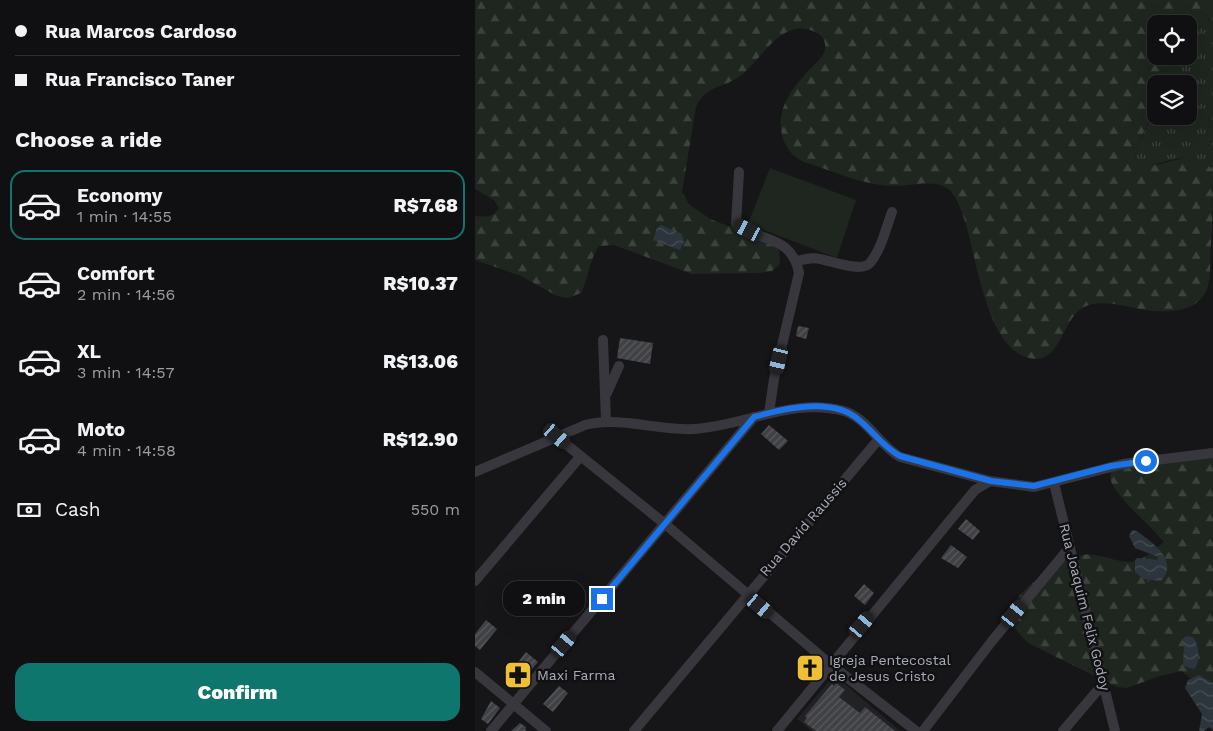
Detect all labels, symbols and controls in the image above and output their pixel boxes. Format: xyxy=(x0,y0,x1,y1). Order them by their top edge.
map controls xyxy=(1147,15,1197,125)
button: locate xyxy=(1147,15,1197,65)
text: Rua Marcos Cardoso xyxy=(45,20,237,43)
text: Rua Francisco Taner xyxy=(45,68,235,91)
button: layers xyxy=(1147,75,1197,125)
text: Choose a ride xyxy=(15,127,162,152)
icon: car xyxy=(17,183,62,228)
text: Economy xyxy=(77,184,162,207)
text: R$7.68 xyxy=(394,194,458,217)
text: 1 min · 14:55 xyxy=(77,207,172,226)
car xyxy=(731,217,764,243)
icon: car xyxy=(17,261,62,306)
text: Comfort xyxy=(77,262,155,285)
text: R$10.37 xyxy=(383,272,458,295)
text: 2 min · 14:56 xyxy=(77,285,175,304)
icon: car xyxy=(17,339,62,384)
text: XL xyxy=(77,340,101,363)
car xyxy=(768,344,789,376)
text: R$13.06 xyxy=(383,350,458,373)
text: 3 min · 14:57 xyxy=(77,363,174,382)
icon: car xyxy=(17,417,62,462)
text: Moto xyxy=(77,418,125,441)
car xyxy=(540,420,573,452)
text: R$12.90 xyxy=(383,428,458,451)
text: 4 min · 14:58 xyxy=(77,441,176,460)
route start xyxy=(1135,450,1157,472)
street label: Rua David Raussis xyxy=(756,475,850,579)
icon: cash xyxy=(15,496,43,524)
text: Cash xyxy=(55,498,101,521)
text: 550 m xyxy=(411,500,460,519)
street label: Rua Joaquim Felix Godoy xyxy=(1056,522,1114,693)
callout: 2 min xyxy=(502,582,585,616)
route end xyxy=(591,588,613,610)
text: 2 min xyxy=(522,589,566,608)
car xyxy=(743,591,776,621)
car xyxy=(998,598,1029,630)
car xyxy=(846,609,877,641)
car xyxy=(548,628,579,660)
place label: Igreja Pentecostal de Jesus Cristo xyxy=(829,652,952,684)
church icon: Igreja Pentecostal de Jesus Cristo xyxy=(795,653,825,683)
pharmacy icon: Maxi Farma xyxy=(503,660,533,690)
button: Confirm xyxy=(15,663,460,721)
place label: Maxi Farma xyxy=(537,667,616,683)

